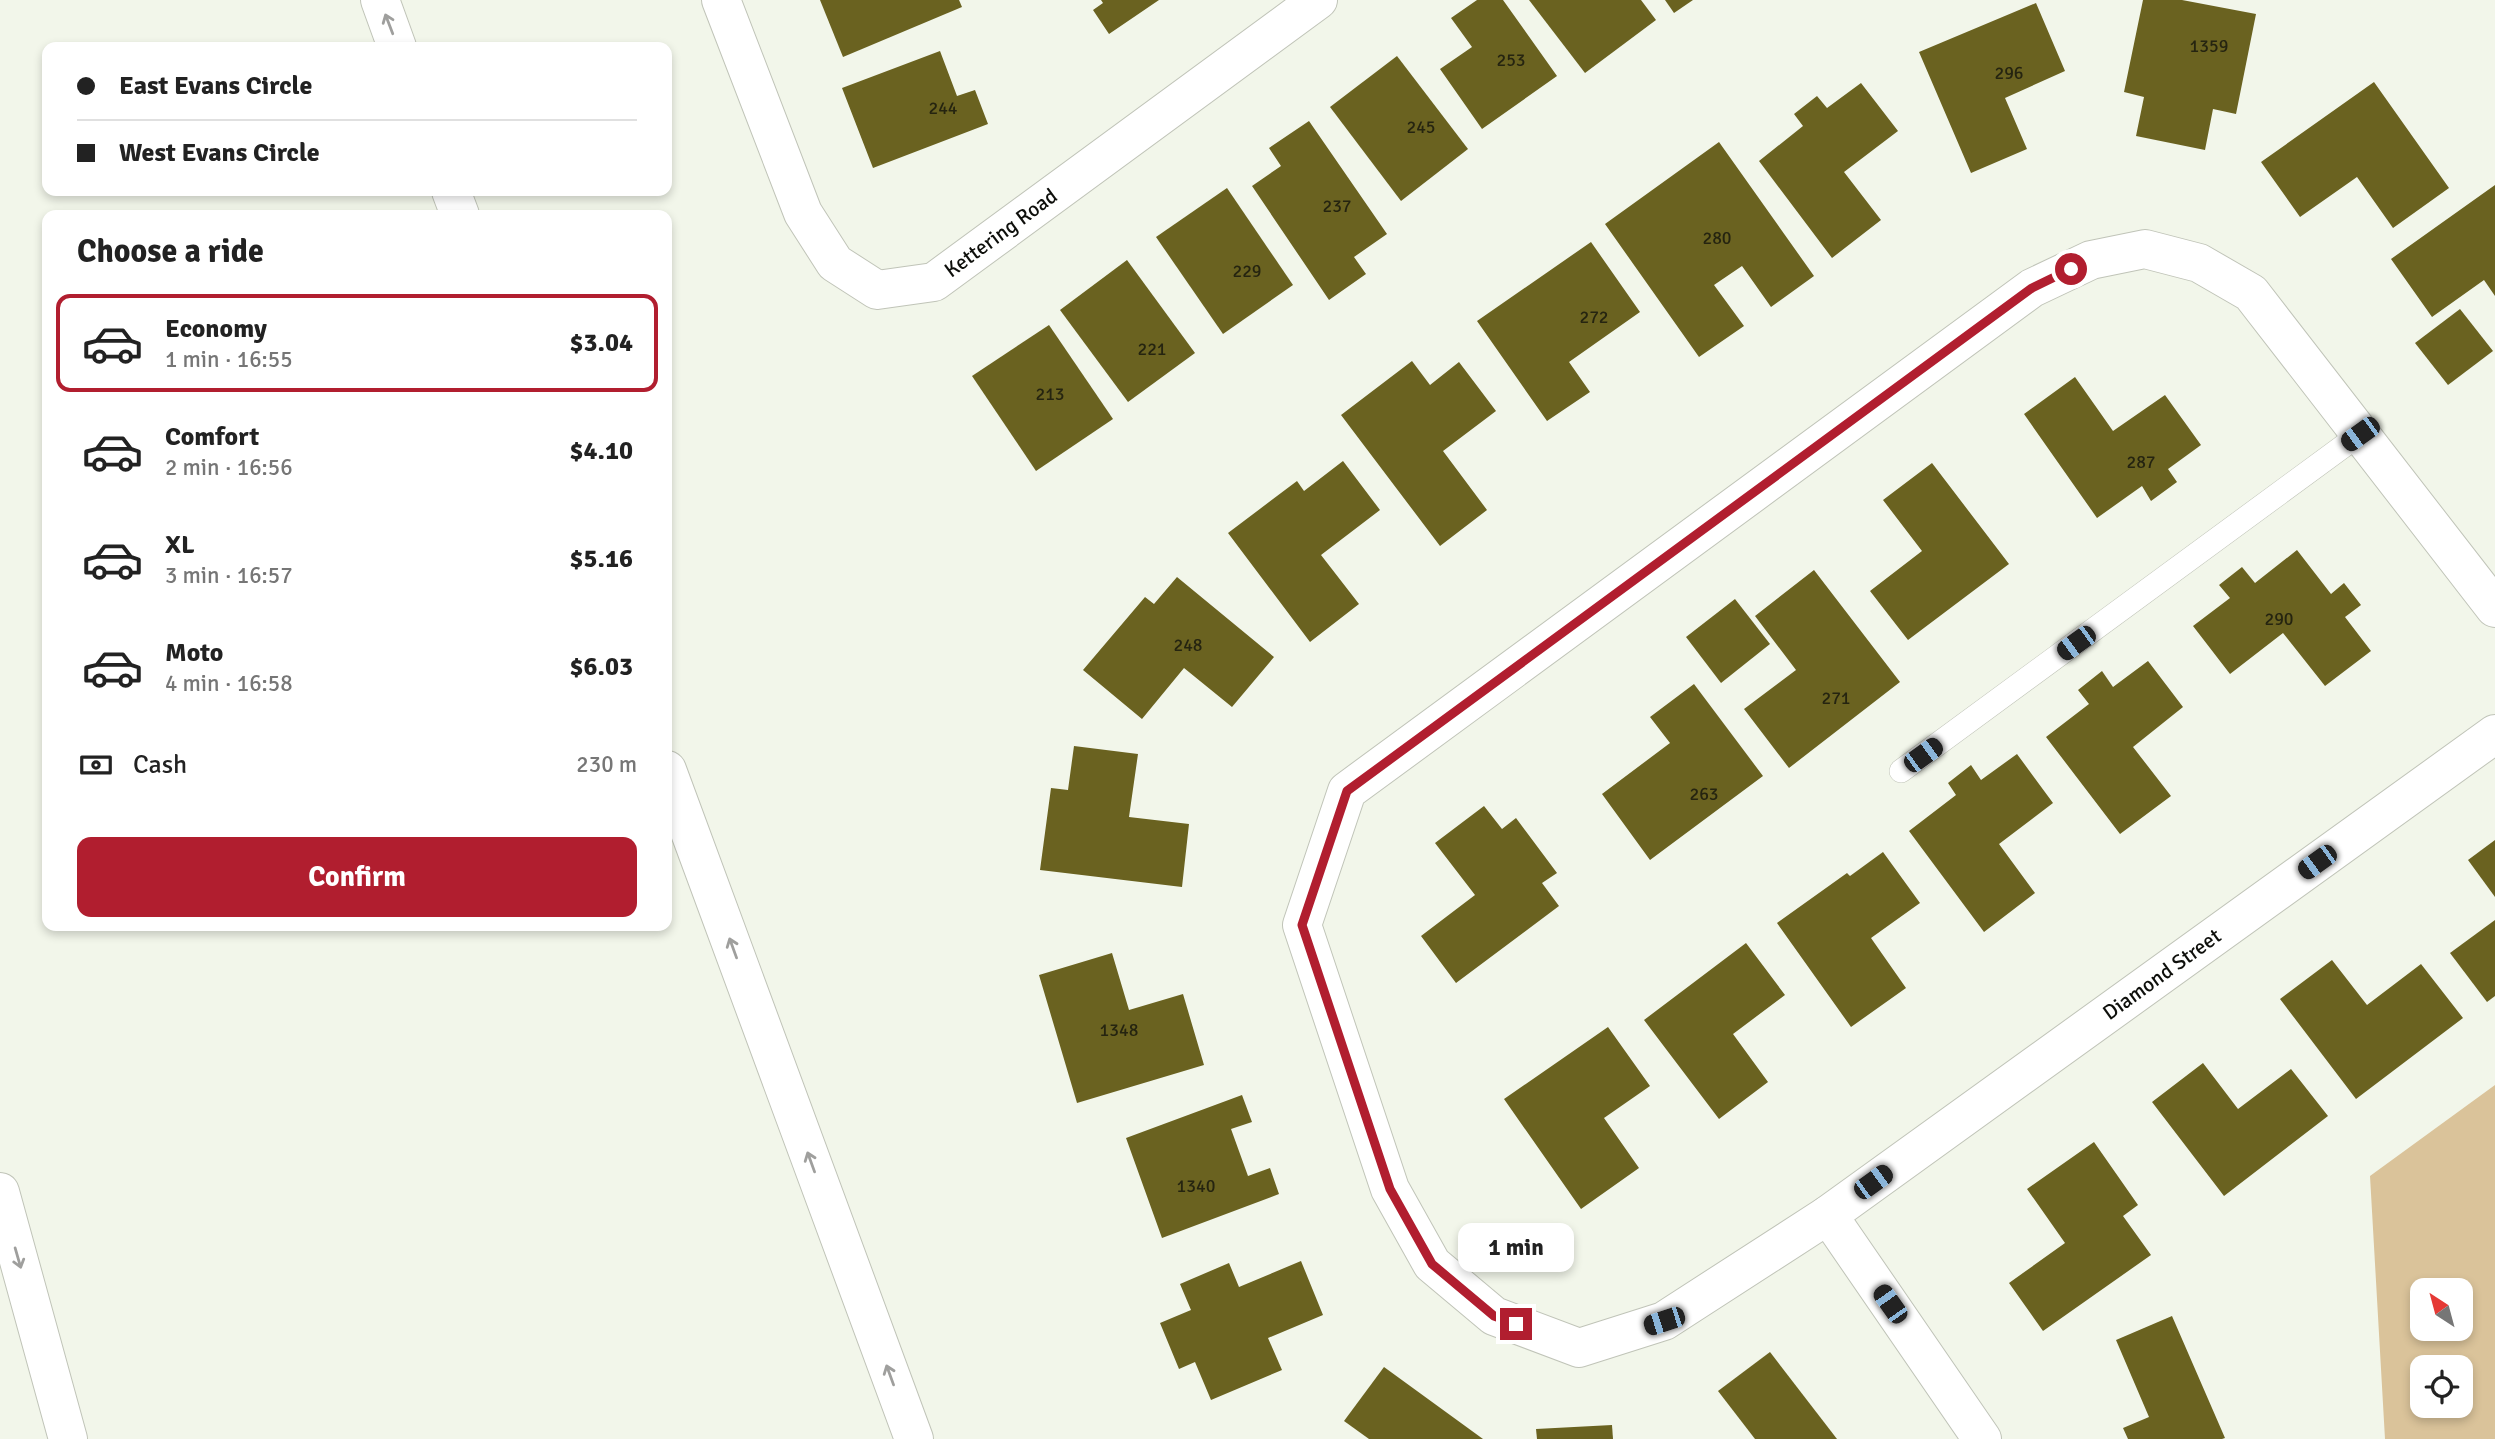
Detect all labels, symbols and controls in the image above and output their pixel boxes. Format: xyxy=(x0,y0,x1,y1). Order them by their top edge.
one-way arrow xyxy=(381,13,394,35)
house number: 1359 xyxy=(2190,35,2228,57)
house number: 253 xyxy=(1496,49,1526,71)
house number: 296 xyxy=(1994,62,2024,84)
text: East Evans Circle xyxy=(119,70,312,102)
house number: 244 xyxy=(928,97,958,119)
house number: 245 xyxy=(1406,116,1436,138)
text: West Evans Circle xyxy=(119,137,320,169)
street label: Kettering Road xyxy=(939,183,1062,283)
house number: 237 xyxy=(1322,195,1352,217)
house number: 280 xyxy=(1702,227,1732,249)
text: Choose a ride xyxy=(77,232,264,271)
route start xyxy=(2055,253,2087,285)
house number: 229 xyxy=(1232,260,1262,282)
house number: 272 xyxy=(1579,306,1609,328)
icon: car xyxy=(81,312,144,375)
text: Economy xyxy=(165,313,267,345)
text: $3.04 xyxy=(569,327,633,359)
house number: 221 xyxy=(1137,338,1167,360)
text: 1 min · 16:55 xyxy=(165,345,293,374)
house number: 213 xyxy=(1035,383,1065,405)
car xyxy=(2337,413,2384,455)
icon: car xyxy=(81,420,144,483)
text: Comfort xyxy=(165,421,259,453)
text: $4.10 xyxy=(569,435,633,467)
house number: 287 xyxy=(2126,451,2156,473)
text: 2 min · 16:56 xyxy=(165,453,293,482)
icon: car xyxy=(81,528,144,591)
text: XL xyxy=(165,529,195,561)
text: $5.16 xyxy=(569,543,633,575)
text: 3 min · 16:57 xyxy=(165,561,293,590)
house number: 290 xyxy=(2264,608,2294,630)
car xyxy=(2053,622,2100,664)
house number: 248 xyxy=(1173,634,1203,656)
icon: car xyxy=(81,636,144,699)
text: Moto xyxy=(165,637,223,669)
text: $6.03 xyxy=(569,651,633,683)
text: 4 min · 16:58 xyxy=(165,669,293,698)
house number: 271 xyxy=(1821,687,1851,709)
car xyxy=(1900,734,1947,776)
icon: cash xyxy=(77,746,115,784)
text: Cash xyxy=(133,749,187,781)
text: 230 m xyxy=(576,750,637,779)
house number: 263 xyxy=(1689,783,1719,805)
button: Confirm xyxy=(77,837,637,917)
car xyxy=(2294,841,2341,883)
street label: Diamond Street xyxy=(2098,923,2226,1026)
one-way arrow xyxy=(725,938,738,960)
house number: 1348 xyxy=(1100,1019,1138,1041)
one-way arrow xyxy=(804,1151,817,1173)
car xyxy=(1850,1161,1897,1203)
house number: 1340 xyxy=(1177,1175,1215,1197)
callout: 1 min xyxy=(1458,1222,1574,1272)
text: 1 min xyxy=(1488,1233,1544,1262)
one-way arrow xyxy=(13,1247,26,1269)
north arrow xyxy=(2410,1278,2473,1340)
map controls xyxy=(2410,1278,2473,1418)
car xyxy=(1870,1281,1911,1327)
car xyxy=(1641,1305,1688,1337)
route end xyxy=(1500,1308,1532,1340)
button: locate xyxy=(2410,1355,2473,1418)
one-way arrow xyxy=(883,1364,895,1386)

